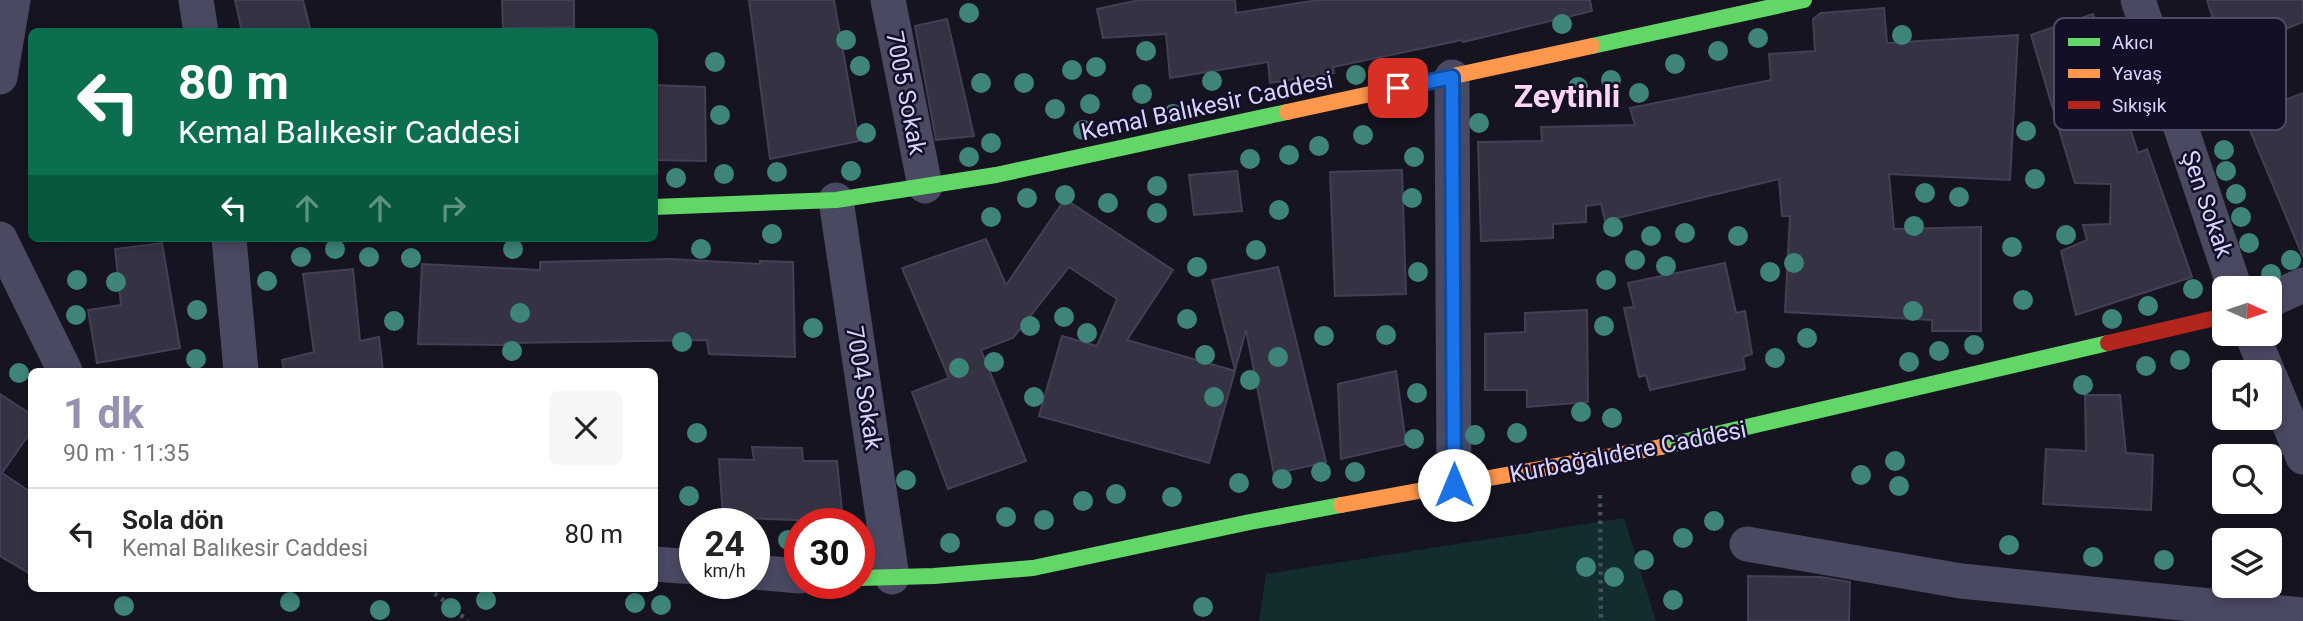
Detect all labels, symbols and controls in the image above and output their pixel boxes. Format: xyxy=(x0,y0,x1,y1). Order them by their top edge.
legend xyxy=(2054,18,2286,130)
street label: 7005 Sokak xyxy=(880,29,932,158)
text: Akıcı xyxy=(2112,31,2153,54)
text: 80 m xyxy=(178,54,289,111)
icon: left xyxy=(63,56,154,147)
pin xyxy=(1368,58,1428,118)
text: Yavaş xyxy=(2112,62,2162,85)
street label: Kemal Balıkesir Caddesi xyxy=(1078,66,1336,146)
icon: arrive xyxy=(1379,69,1417,107)
district label: Zeytinli xyxy=(1514,77,1620,115)
text: Sıkışık xyxy=(2112,94,2167,117)
text: Kemal Balıkesir Caddesi xyxy=(178,113,520,151)
street label: Şen Sokak xyxy=(2176,147,2239,262)
icon: left xyxy=(215,189,253,227)
icon: ahead xyxy=(288,189,326,227)
icon: ahead xyxy=(361,189,399,227)
icon: right xyxy=(434,189,472,227)
north arrow xyxy=(2212,276,2282,346)
map controls xyxy=(2212,276,2282,598)
street label: 7004 Sokak xyxy=(840,324,888,453)
button: sound xyxy=(2212,360,2282,430)
text: 1 dk xyxy=(63,389,144,438)
button: close xyxy=(549,391,623,465)
street label: Kurbağalıdere Caddesi xyxy=(1507,415,1749,489)
text: 90 m · 11:35 xyxy=(63,440,189,467)
button: search xyxy=(2212,444,2282,514)
position arrow xyxy=(1417,448,1491,522)
text: Sola dön xyxy=(122,505,224,535)
speed limit sign: 30 xyxy=(784,508,875,599)
icon: left xyxy=(63,515,101,553)
text: 80 m xyxy=(565,519,623,549)
text: 24 xyxy=(704,524,745,565)
button: layers xyxy=(2212,528,2282,598)
text: Kemal Balıkesir Caddesi xyxy=(122,535,368,562)
text: km/h xyxy=(703,560,746,581)

